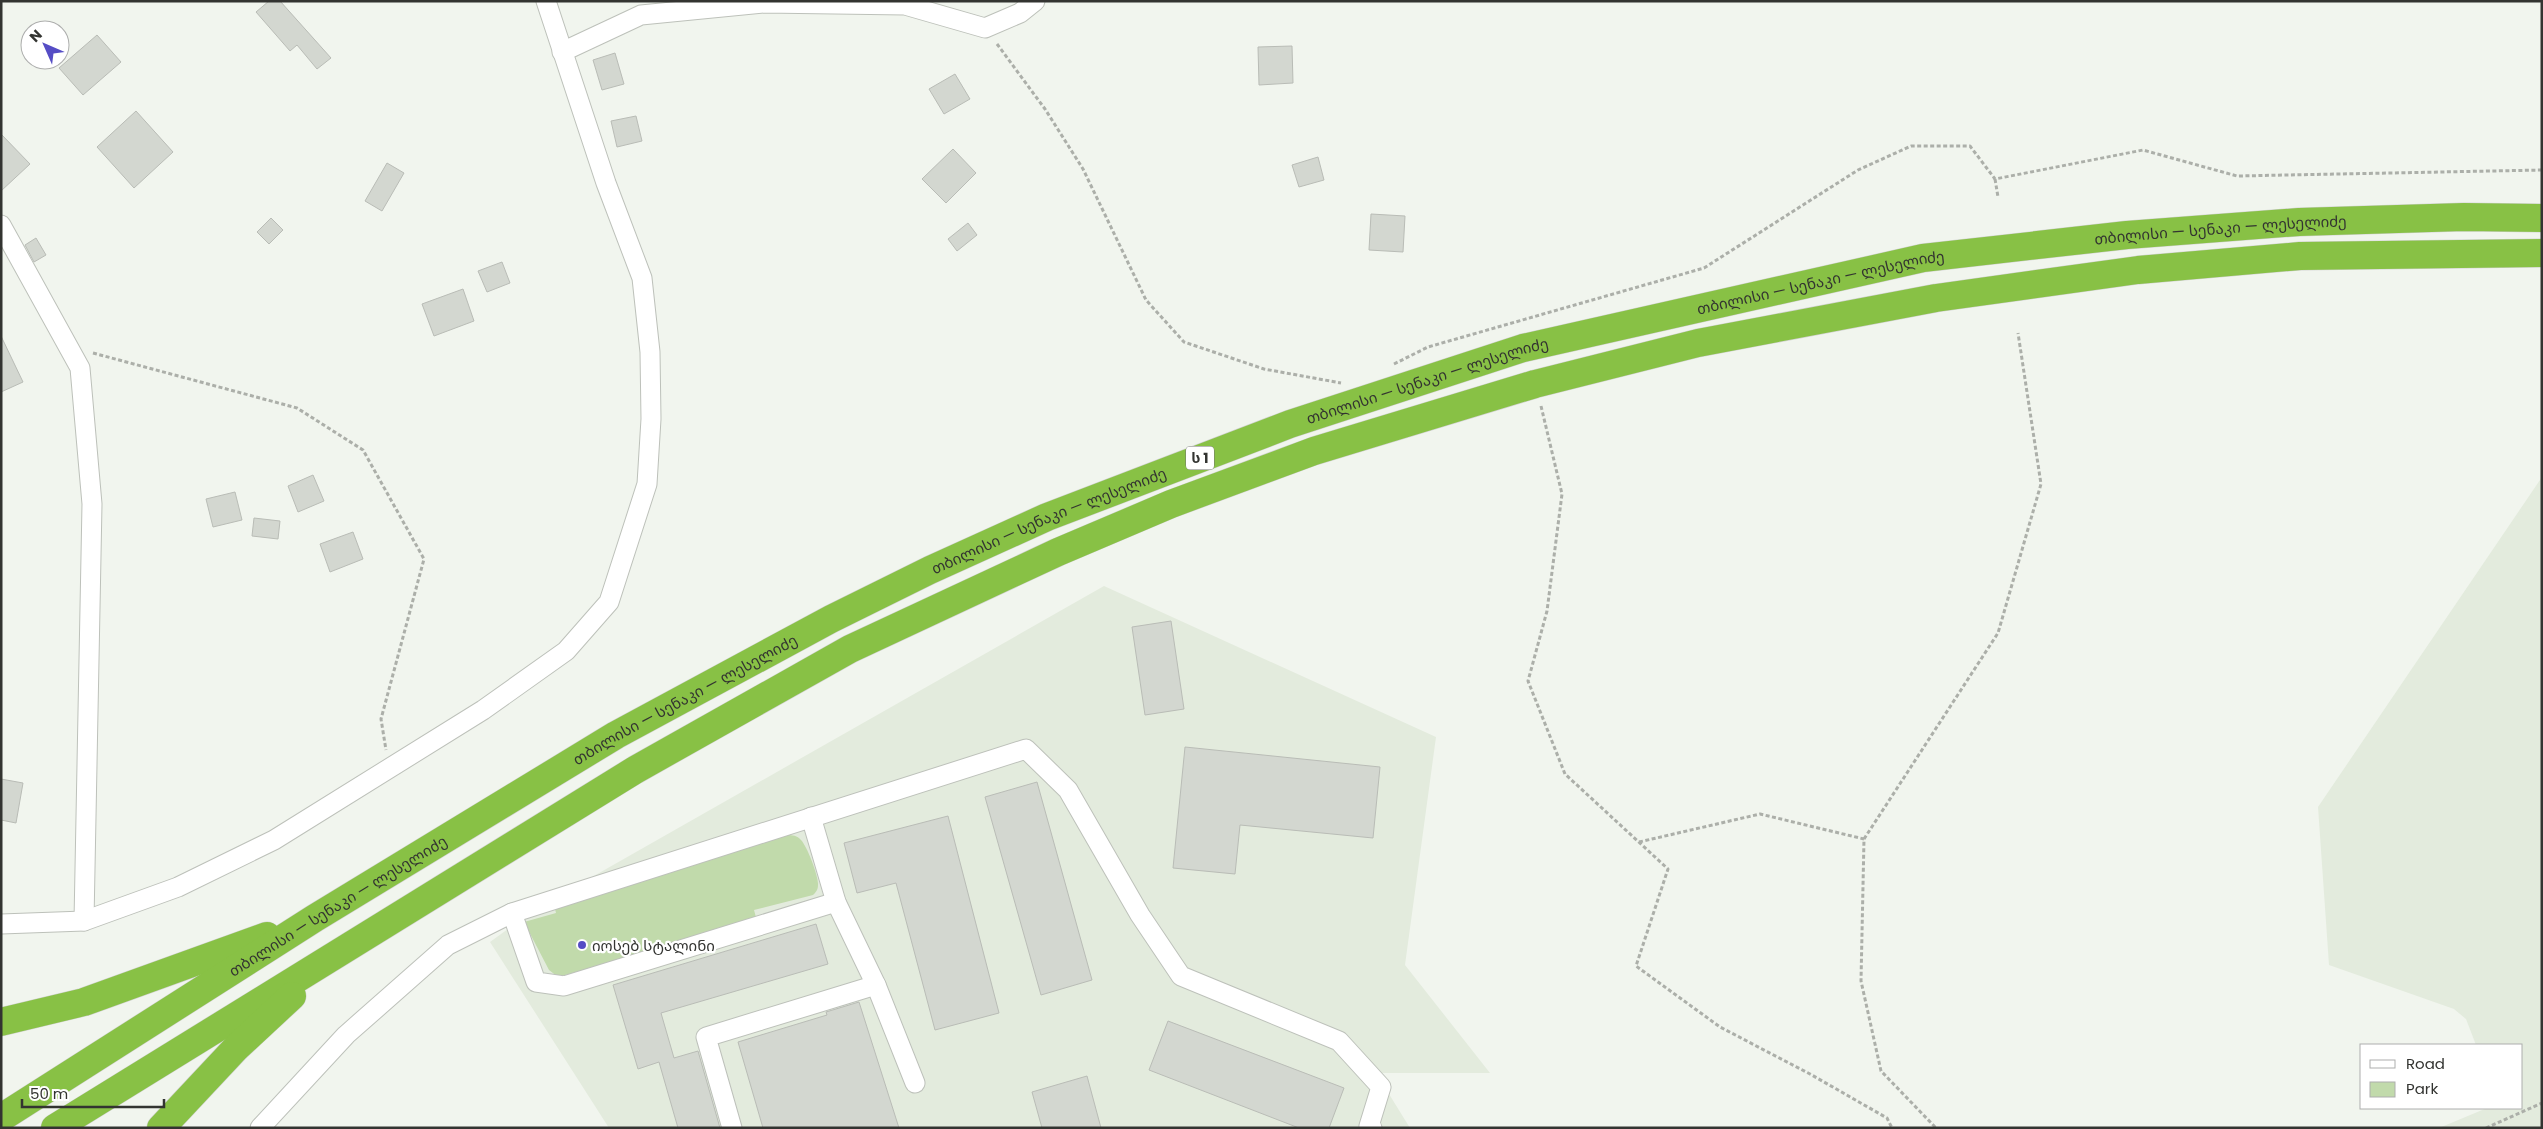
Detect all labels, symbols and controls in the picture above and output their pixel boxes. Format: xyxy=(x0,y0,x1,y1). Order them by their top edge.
north arrow xyxy=(20,20,70,70)
text: N xyxy=(25,25,47,47)
street label: თბილისი — სენაკი — ლესელიძე xyxy=(2093,210,2347,249)
street label: თბილისი — სენაკი — ლესელიძე xyxy=(1695,245,1946,319)
street label: თბილისი — სენაკი — ლესელიძე xyxy=(1303,332,1550,429)
road number: ს 1 xyxy=(1186,446,1214,469)
street label: თბილისი — სენაკი — ლესელიძე xyxy=(928,462,1169,579)
street label: თბილისი — სენაკი — ლესელიძე xyxy=(569,629,801,770)
street label: თბილისი — სენაკი — ლესელიძე xyxy=(224,830,451,981)
place label: იოსებ სტალინი xyxy=(592,935,715,956)
marker: იოსებ სტალინი xyxy=(576,939,588,951)
legend xyxy=(2360,1044,2523,1109)
text: Road xyxy=(2406,1053,2445,1074)
scale bar xyxy=(22,1076,165,1108)
text: Park xyxy=(2406,1078,2438,1099)
text: 50 m xyxy=(30,1083,68,1104)

